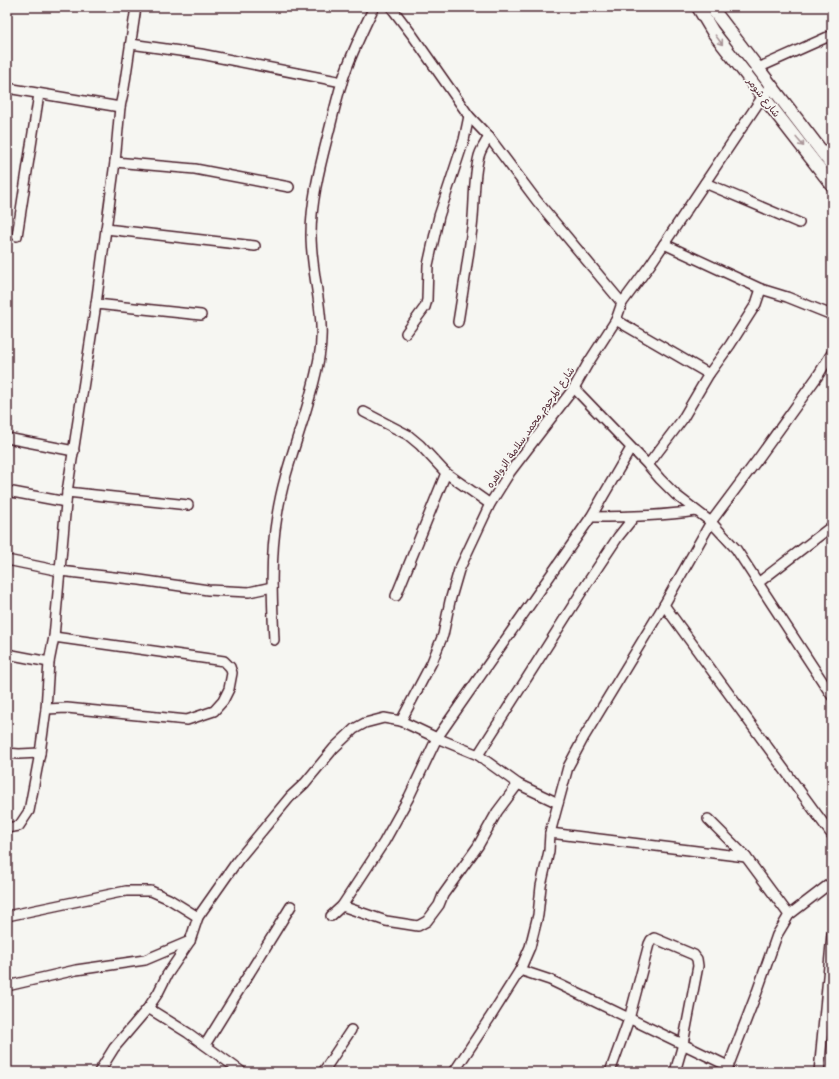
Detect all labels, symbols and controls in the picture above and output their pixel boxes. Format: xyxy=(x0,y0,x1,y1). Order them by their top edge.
one-way arrow xyxy=(715,34,724,45)
street label: شارع شومر xyxy=(743,73,785,121)
one-way arrow xyxy=(795,136,804,147)
street label: شارع المرحوم محمد سلامة الزواهره xyxy=(482,363,578,491)

